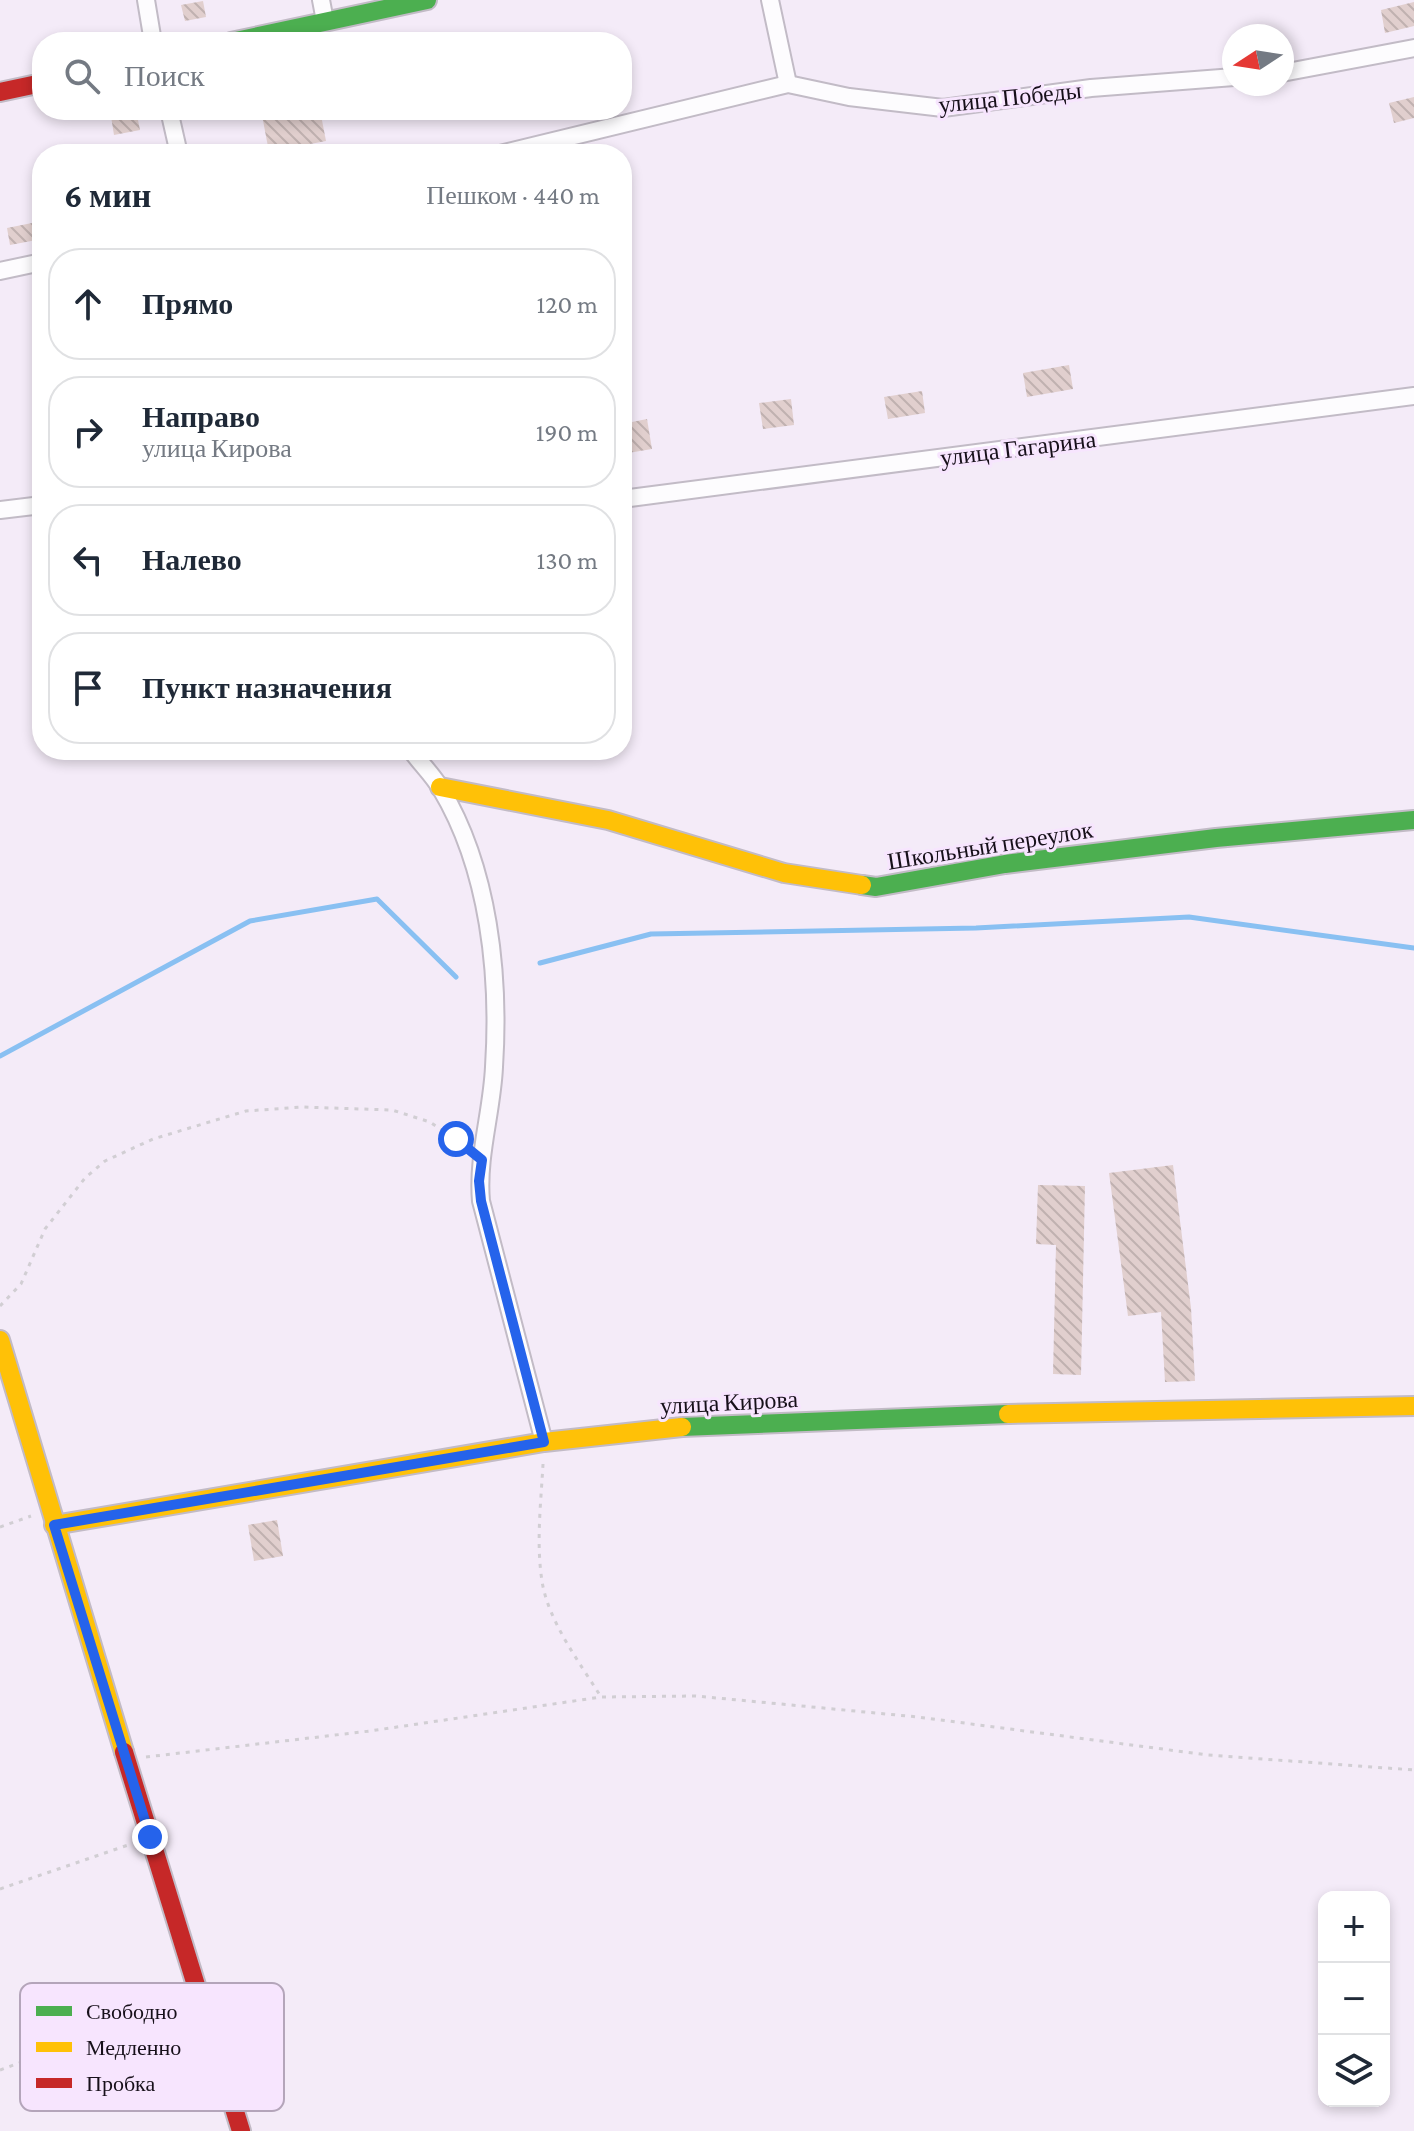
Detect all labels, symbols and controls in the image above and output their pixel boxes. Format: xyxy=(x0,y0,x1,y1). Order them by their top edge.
north arrow xyxy=(1222,24,1294,96)
search box xyxy=(32,32,632,120)
icon: search xyxy=(60,54,104,98)
text: Поиск xyxy=(124,59,205,92)
street label: улица Победы xyxy=(937,76,1083,118)
text: 6 мин xyxy=(64,177,151,214)
text: Пешком · 440 m xyxy=(426,181,600,210)
icon: ahead xyxy=(66,282,110,326)
text: Прямо xyxy=(142,287,233,320)
text: 120 m xyxy=(537,290,598,319)
text: Направо xyxy=(142,400,260,433)
icon: right xyxy=(66,410,110,454)
text: 190 m xyxy=(536,418,598,447)
street label: улица Гагарина xyxy=(939,425,1098,471)
text: улица Кирова xyxy=(142,434,292,463)
icon: left xyxy=(66,538,110,582)
text: Налево xyxy=(142,543,242,576)
text: 130 m xyxy=(537,546,598,575)
icon: arrive xyxy=(66,666,110,710)
text: Пункт назначения xyxy=(142,671,392,704)
street label: Школьный переулок xyxy=(885,815,1095,875)
route start xyxy=(438,1121,474,1157)
street label: улица Кирова xyxy=(659,1385,799,1419)
route end xyxy=(132,1819,168,1855)
map controls xyxy=(1318,1891,1390,2107)
button: + xyxy=(1318,1891,1390,1963)
button: − xyxy=(1318,1963,1390,2035)
legend xyxy=(20,1983,284,2111)
text: Свободно xyxy=(86,1999,177,2024)
text: Медленно xyxy=(86,2035,181,2060)
button: layers xyxy=(1318,2035,1390,2107)
text: Пробка xyxy=(86,2071,155,2096)

